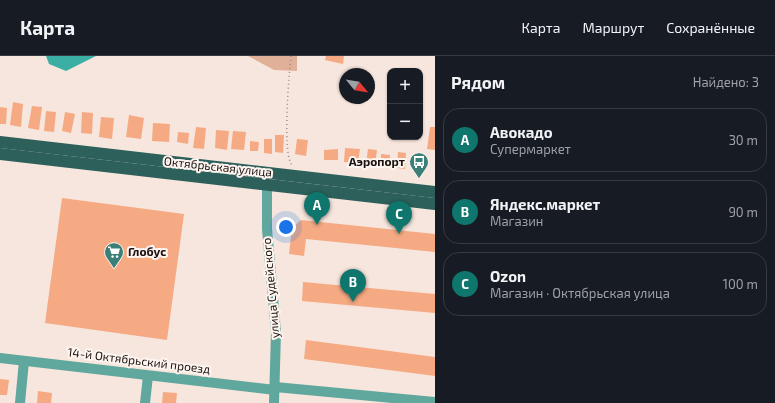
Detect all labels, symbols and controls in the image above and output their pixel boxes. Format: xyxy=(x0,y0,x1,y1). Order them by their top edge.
text: Карта xyxy=(20,16,75,39)
text: Карта xyxy=(522,19,560,36)
text: Маршрут xyxy=(582,19,644,36)
text: Сохранённые xyxy=(666,19,755,36)
north arrow xyxy=(339,68,375,104)
map controls xyxy=(387,68,423,140)
button: + xyxy=(387,68,423,104)
text: Рядом xyxy=(451,72,505,92)
text: Найдено: 3 xyxy=(693,74,759,90)
button: − xyxy=(387,104,423,140)
text: Авокадо xyxy=(490,123,553,141)
text: A xyxy=(461,132,469,148)
text: 30 m xyxy=(729,132,758,148)
text: Супермаркет xyxy=(490,141,571,157)
bus stop icon: Аэропорт xyxy=(408,151,430,179)
street label: Октябрьская улица xyxy=(163,153,273,180)
place label: Аэропорт xyxy=(349,154,405,168)
pin: A xyxy=(304,192,330,225)
text: Яндекс.маркет xyxy=(490,195,600,213)
pin: C xyxy=(386,201,412,234)
text: B xyxy=(461,204,469,220)
text: 90 m xyxy=(728,204,758,220)
text: Магазин xyxy=(490,213,543,229)
your location xyxy=(276,217,296,237)
street label: улица Судейского xyxy=(259,237,282,339)
supermarket icon: Глобус xyxy=(103,241,125,269)
place label: Глобус xyxy=(128,244,166,258)
text: Ozon xyxy=(490,267,526,285)
pin: B xyxy=(340,269,366,302)
text: C xyxy=(461,276,469,292)
text: 100 m xyxy=(723,276,758,292)
text: Магазин · Октябрьская улица xyxy=(490,285,670,301)
street label: 14-й Октябрьский проезд xyxy=(67,344,211,376)

